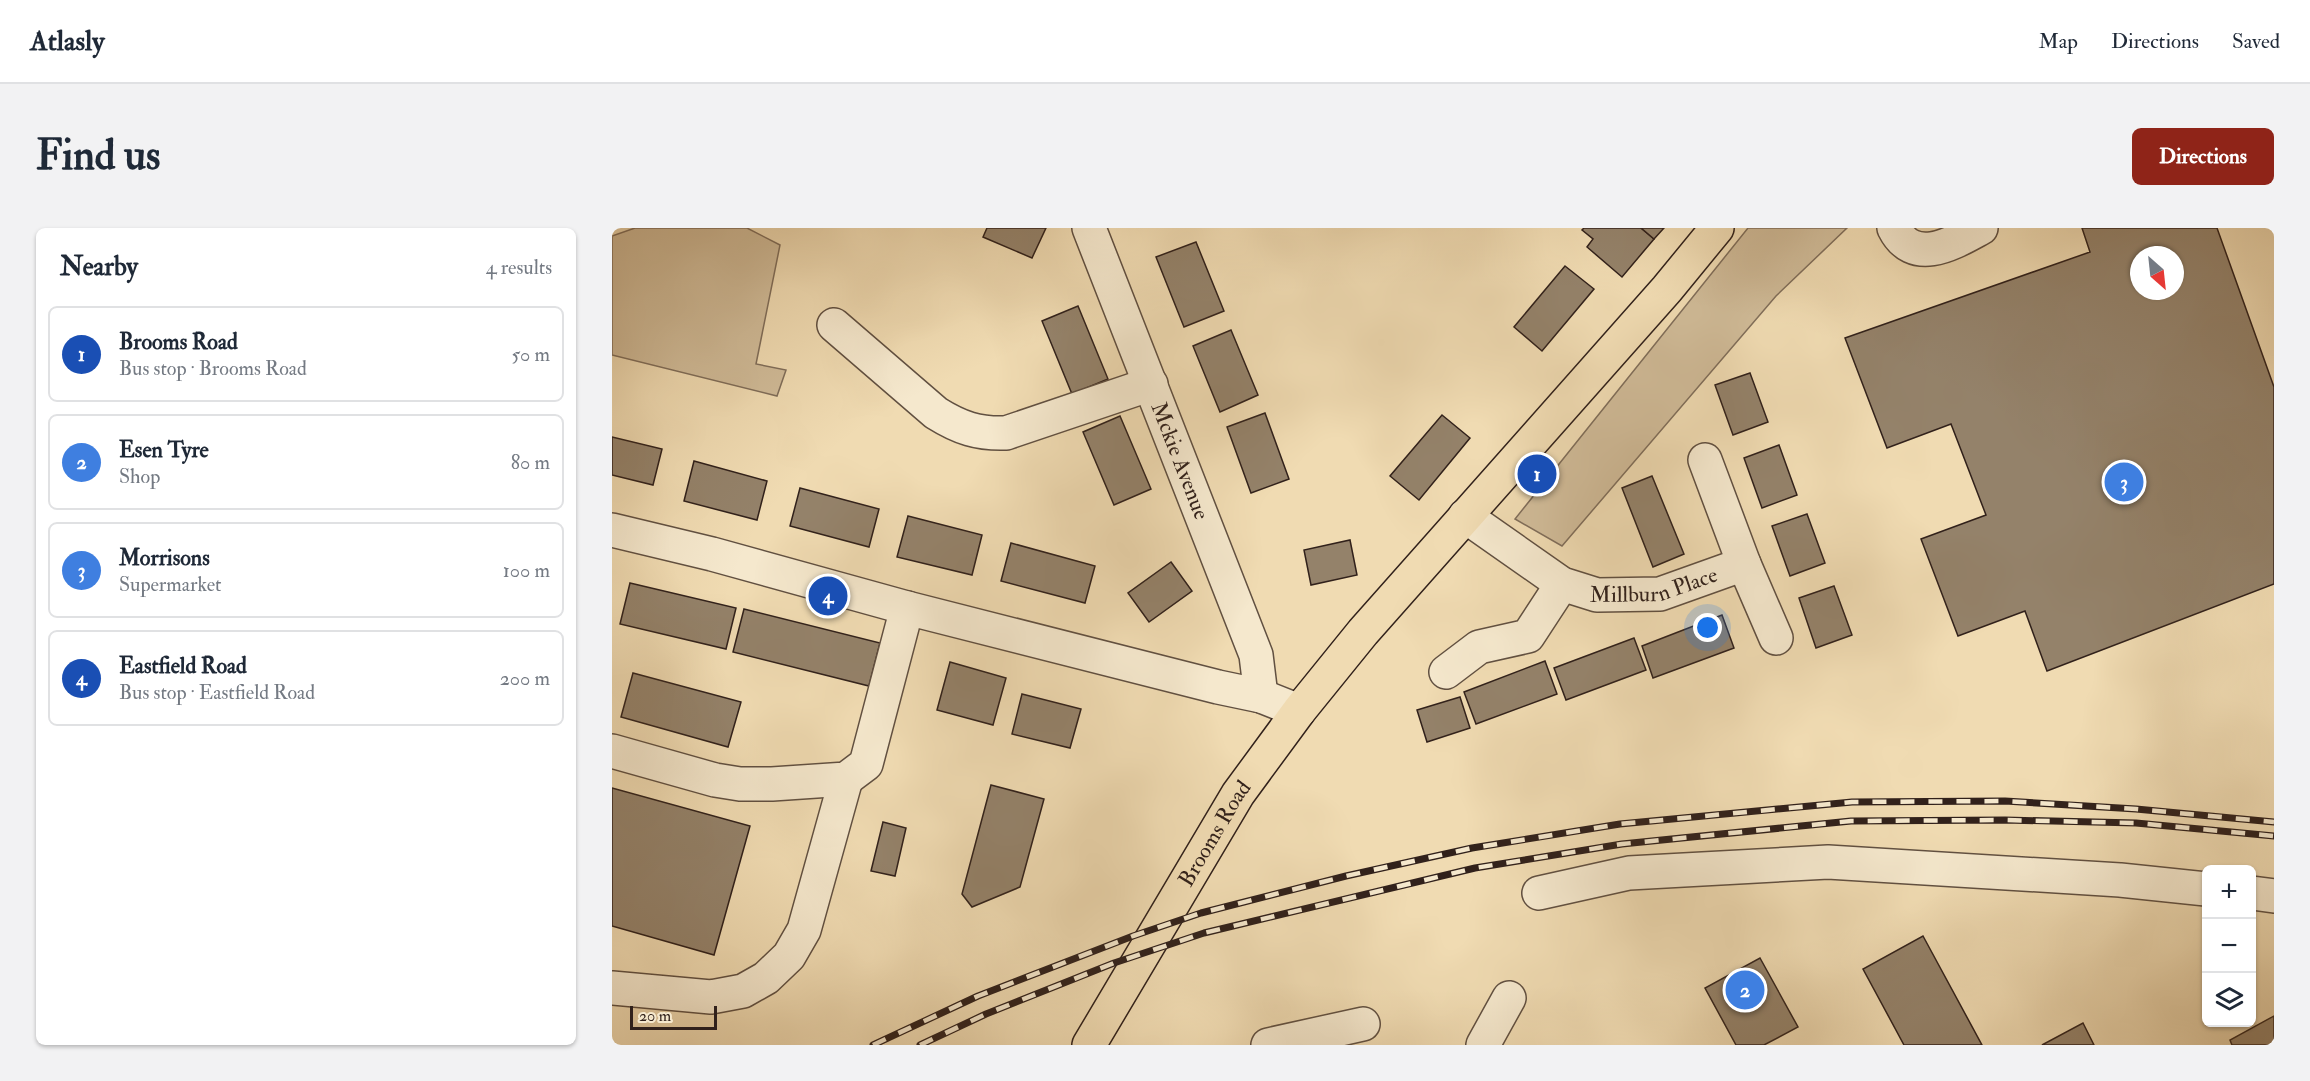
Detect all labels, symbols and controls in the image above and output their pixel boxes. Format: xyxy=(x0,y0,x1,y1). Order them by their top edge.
text: Atlasly xyxy=(30,24,104,59)
text: Map xyxy=(2038,28,2078,55)
text: Directions xyxy=(2111,28,2199,55)
text: Saved xyxy=(2232,28,2280,55)
button: Directions xyxy=(2132,128,2274,185)
text: Find us xyxy=(36,130,160,182)
north arrow xyxy=(2130,246,2184,300)
text: Nearby xyxy=(60,251,138,283)
text: 4 results xyxy=(486,255,552,280)
text: Brooms Road xyxy=(119,328,238,356)
text: 1 xyxy=(78,342,85,367)
text: 50 m xyxy=(511,342,550,367)
text: Bus stop · Brooms Road xyxy=(119,356,307,381)
street label: Mckie Avenue xyxy=(1144,398,1216,524)
text: Esen Tyre xyxy=(119,436,209,464)
text: 2 xyxy=(76,450,87,475)
text: 80 m xyxy=(511,450,550,475)
pin: 1 xyxy=(1518,452,1556,496)
pin: 3 xyxy=(2104,460,2144,504)
text: Shop xyxy=(119,464,160,489)
text: Morrisons xyxy=(119,544,210,572)
text: 3 xyxy=(78,558,85,583)
text: 100 m xyxy=(503,558,550,583)
street label: Millburn Place xyxy=(1589,561,1721,609)
text: Supermarket xyxy=(119,572,222,597)
pin: 4 xyxy=(808,574,848,619)
your location xyxy=(1693,613,1722,642)
text: Eastfield Road xyxy=(119,652,247,680)
text: 4 xyxy=(76,666,87,691)
text: 200 m xyxy=(500,666,550,691)
text: Bus stop · Eastfield Road xyxy=(119,680,315,705)
street label: Brooms Road xyxy=(1172,775,1257,892)
map controls xyxy=(2202,865,2256,1027)
button: + xyxy=(2202,865,2256,919)
button: − xyxy=(2202,919,2256,973)
pin: 2 xyxy=(1726,968,1764,1012)
button: layers xyxy=(2202,973,2256,1027)
scale bar xyxy=(630,1003,717,1030)
text: 20 m xyxy=(639,1006,671,1026)

